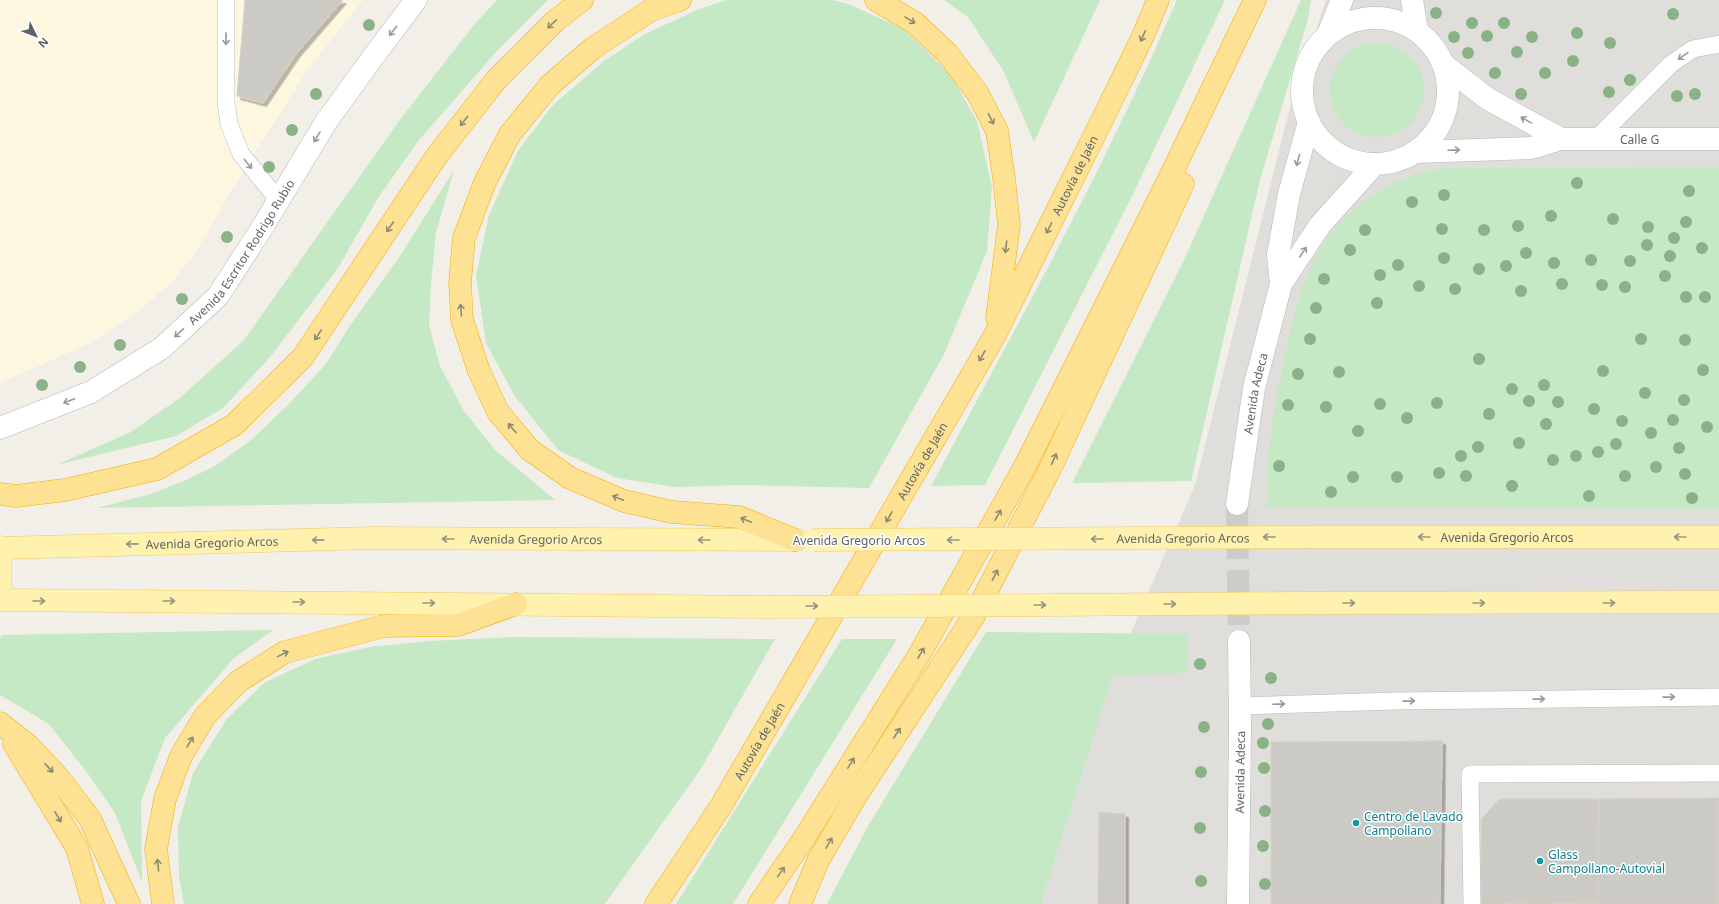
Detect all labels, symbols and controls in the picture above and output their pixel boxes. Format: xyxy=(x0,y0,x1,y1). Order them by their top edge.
north arrow xyxy=(16,16,56,56)
one-way arrow xyxy=(904,16,915,24)
one-way arrow xyxy=(547,19,557,29)
one-way arrow xyxy=(388,25,397,36)
one-way arrow xyxy=(1138,30,1146,42)
one-way arrow xyxy=(222,32,230,45)
text: N xyxy=(35,35,52,52)
one-way arrow xyxy=(1677,52,1688,60)
one-way arrow xyxy=(988,113,995,125)
one-way arrow xyxy=(460,115,469,126)
one-way arrow xyxy=(1521,116,1533,124)
one-way arrow xyxy=(313,131,321,143)
street label: Calle G xyxy=(1620,131,1659,148)
street label: Autovía de Jaén xyxy=(1048,132,1102,218)
one-way arrow xyxy=(1447,147,1460,154)
one-way arrow xyxy=(1294,153,1301,166)
one-way arrow xyxy=(244,158,253,169)
street label: Avenida Escritor Rodrigo Rubio xyxy=(184,176,298,328)
one-way arrow xyxy=(385,221,393,233)
one-way arrow xyxy=(1044,222,1052,234)
one-way arrow xyxy=(1002,240,1010,253)
one-way arrow xyxy=(1299,246,1307,258)
one-way arrow xyxy=(458,304,465,317)
one-way arrow xyxy=(174,328,184,337)
one-way arrow xyxy=(314,329,322,340)
one-way arrow xyxy=(978,350,986,362)
street label: Avenida Adeca xyxy=(1239,351,1271,435)
one-way arrow xyxy=(63,398,75,405)
street label: Autovía de Jaén xyxy=(893,419,951,503)
one-way arrow xyxy=(507,422,516,433)
one-way arrow xyxy=(1051,454,1058,466)
one-way arrow xyxy=(613,494,625,502)
one-way arrow xyxy=(994,509,1002,521)
one-way arrow xyxy=(885,511,893,522)
one-way arrow xyxy=(740,516,752,523)
street label: Avenida Gregorio Arcos xyxy=(1116,529,1250,547)
street label: Avenida Gregorio Arcos xyxy=(1441,529,1574,546)
street label: Avenida Gregorio Arcos xyxy=(469,530,603,548)
street label: Avenida Gregorio Arcos xyxy=(145,532,279,553)
street label: Avenida Gregorio Arcos xyxy=(793,532,926,549)
one-way arrow xyxy=(1418,533,1431,541)
one-way arrow xyxy=(1674,533,1687,541)
one-way arrow xyxy=(1263,534,1276,541)
one-way arrow xyxy=(442,535,455,543)
one-way arrow xyxy=(1091,535,1104,543)
one-way arrow xyxy=(312,536,325,543)
one-way arrow xyxy=(698,536,711,544)
one-way arrow xyxy=(947,536,960,543)
one-way arrow xyxy=(126,540,139,548)
one-way arrow xyxy=(992,569,999,581)
one-way arrow xyxy=(32,597,45,605)
one-way arrow xyxy=(162,598,175,605)
one-way arrow xyxy=(292,598,305,606)
one-way arrow xyxy=(422,599,435,607)
one-way arrow xyxy=(1342,599,1355,607)
one-way arrow xyxy=(1472,599,1485,607)
one-way arrow xyxy=(1602,599,1615,607)
one-way arrow xyxy=(1163,600,1176,608)
one-way arrow xyxy=(1033,601,1046,609)
one-way arrow xyxy=(805,602,818,610)
one-way arrow xyxy=(917,647,925,659)
one-way arrow xyxy=(277,650,289,657)
one-way arrow xyxy=(1662,693,1675,701)
one-way arrow xyxy=(1532,695,1545,703)
one-way arrow xyxy=(1402,697,1415,705)
street label: Autovía de Jaén xyxy=(730,699,788,783)
one-way arrow xyxy=(1272,701,1285,708)
one-way arrow xyxy=(893,728,901,739)
street label: Avenida Adeca xyxy=(1231,731,1248,813)
one-way arrow xyxy=(186,736,194,748)
one-way arrow xyxy=(848,757,856,769)
one-way arrow xyxy=(45,763,54,773)
place label: Centro de Lavado Campollano xyxy=(1364,808,1463,839)
one-way arrow xyxy=(55,811,63,823)
marker: Centro de Lavado Campollano xyxy=(1351,818,1361,828)
one-way arrow xyxy=(825,837,833,849)
place label: Glass Campollano-Autovial xyxy=(1548,846,1665,877)
marker: Glass Campollano-Autovial xyxy=(1535,856,1545,866)
one-way arrow xyxy=(154,859,162,872)
one-way arrow xyxy=(777,867,785,878)

